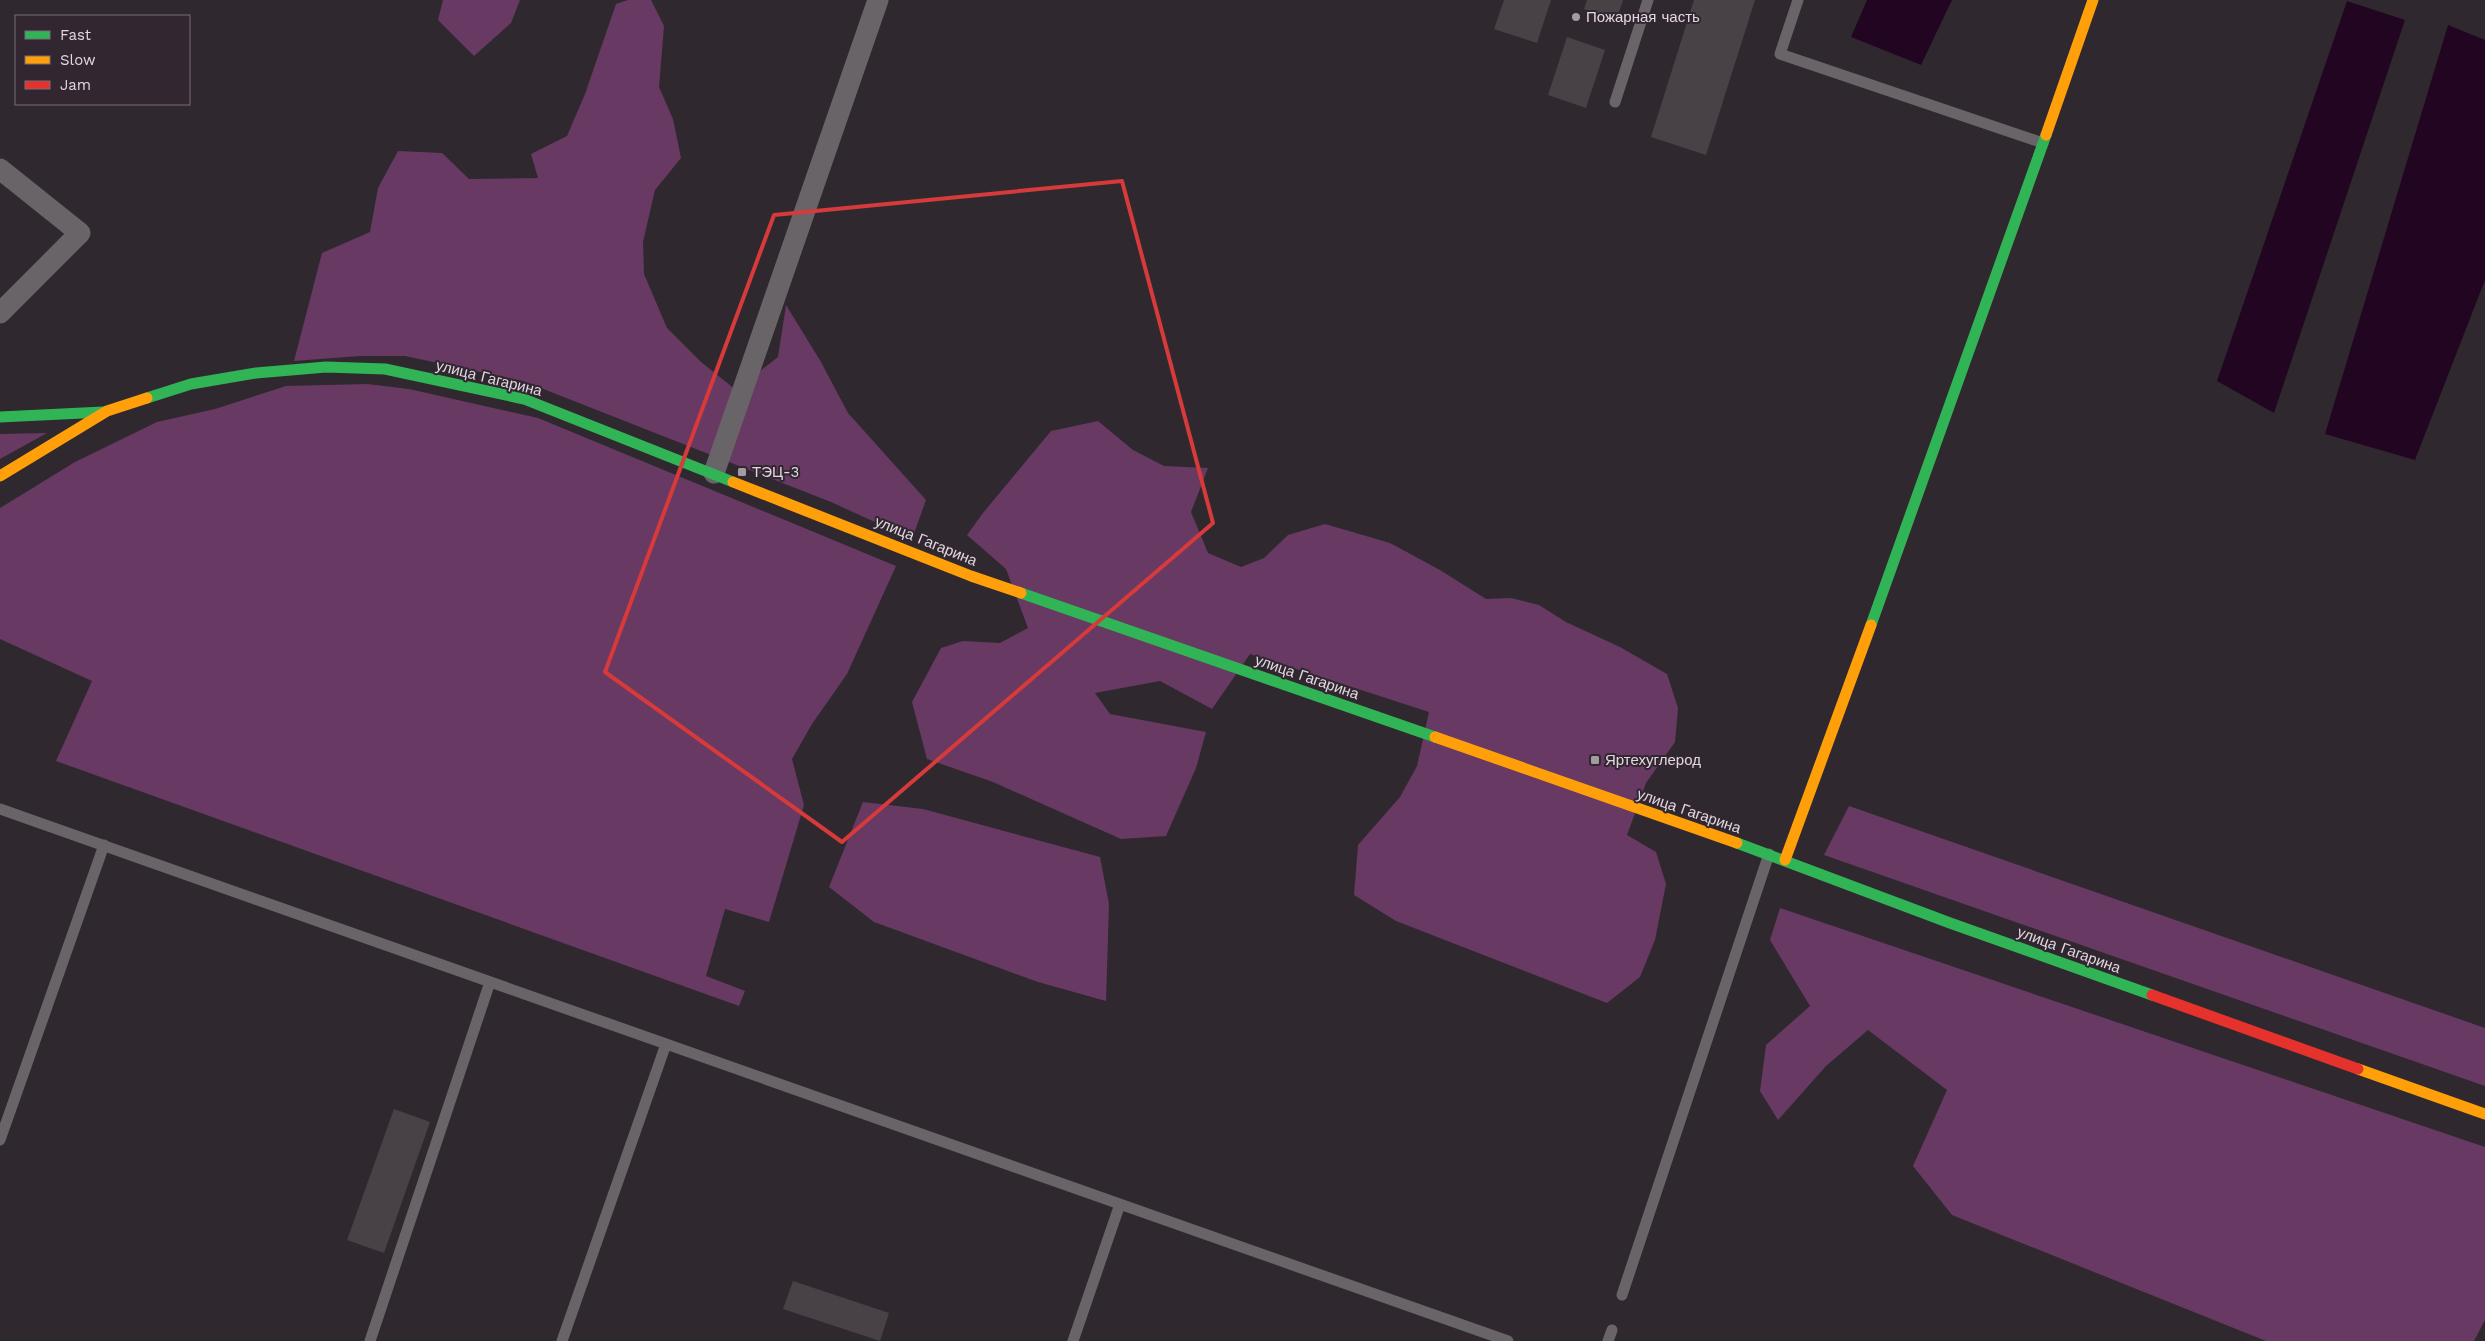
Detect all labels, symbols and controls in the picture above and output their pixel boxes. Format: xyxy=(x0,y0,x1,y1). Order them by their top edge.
place label: Пожарная часть xyxy=(1586,8,1700,26)
marker: Пожарная часть xyxy=(1570,11,1582,23)
legend xyxy=(15,15,190,105)
text: Fast xyxy=(60,26,92,44)
text: Slow xyxy=(60,51,96,69)
text: Jam xyxy=(60,76,91,94)
street label: улица Гагарина xyxy=(434,356,545,400)
place label: ТЭЦ-3 xyxy=(752,463,799,481)
marker: ТЭЦ-3 xyxy=(736,466,748,478)
street label: улица Гагарина xyxy=(872,512,980,570)
street label: улица Гагарина xyxy=(1253,651,1362,703)
place label: Яртехуглерод xyxy=(1605,751,1701,769)
marker: Яртехуглерод xyxy=(1589,754,1601,766)
street label: улица Гагарина xyxy=(1635,785,1744,837)
street label: улица Гагарина xyxy=(2015,923,2124,977)

